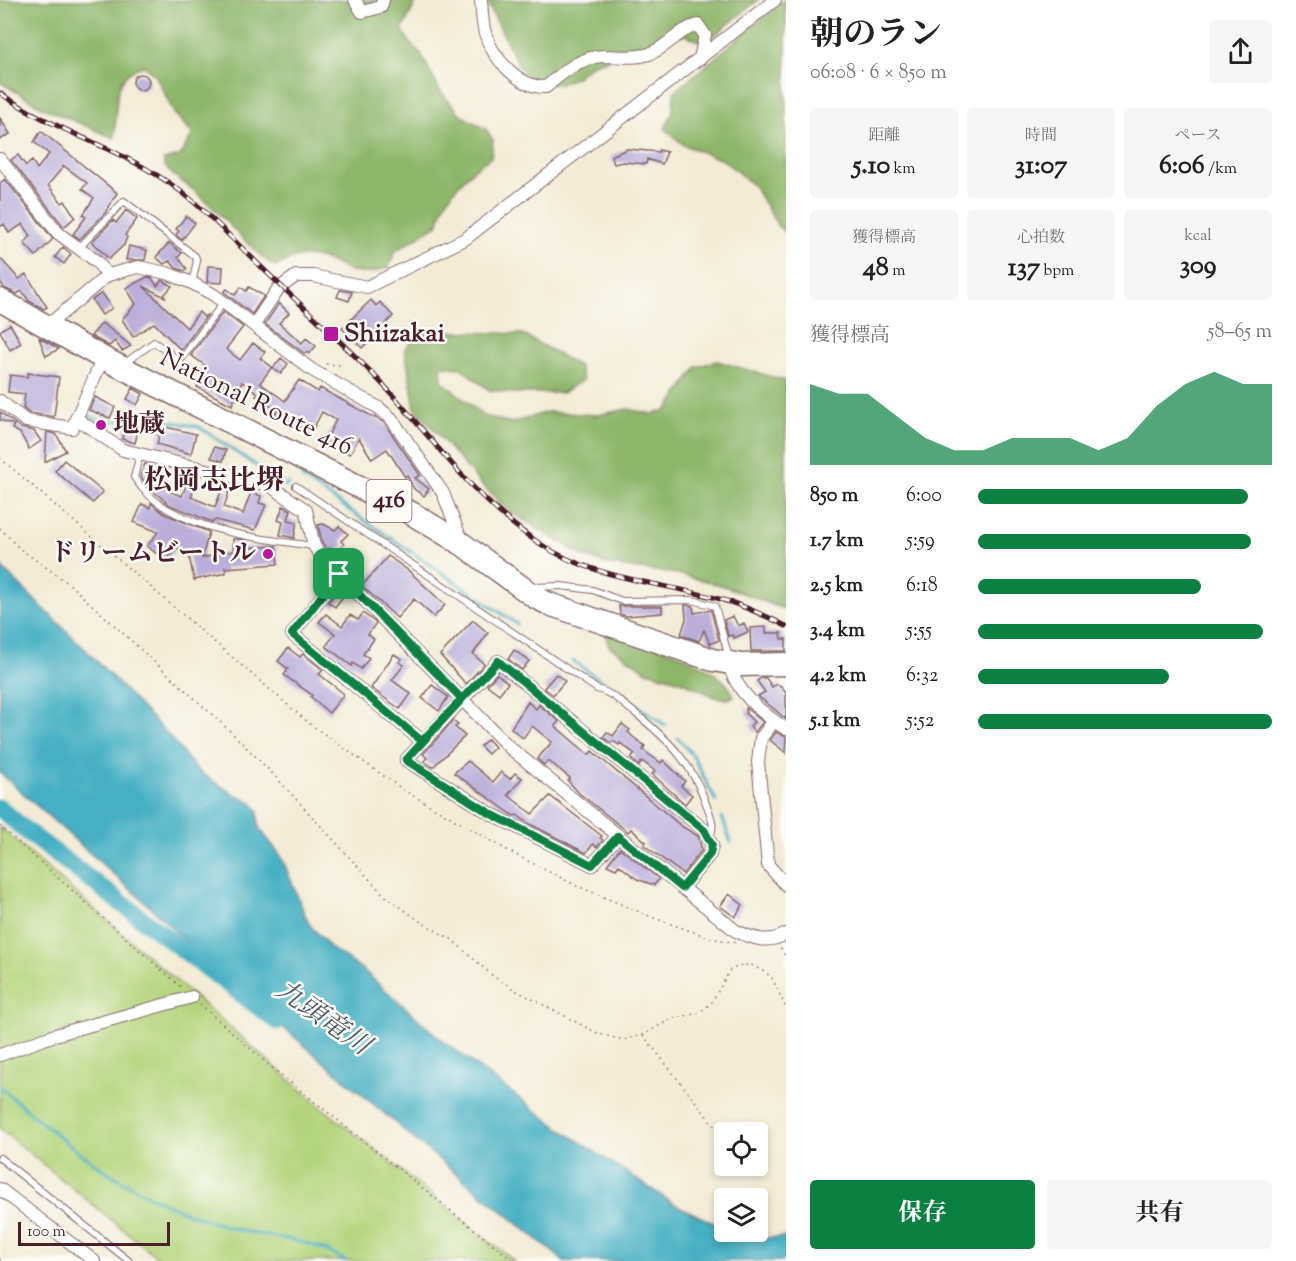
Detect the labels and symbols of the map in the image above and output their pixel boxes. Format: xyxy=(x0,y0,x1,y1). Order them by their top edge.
place label: Shiizakai xyxy=(344,316,445,353)
marker: Shiizakai xyxy=(322,325,340,343)
street label: National Route 416 xyxy=(153,340,359,466)
place label: 地蔵 xyxy=(113,407,165,444)
marker: 地蔵 xyxy=(94,418,108,432)
district label: 松岡志比堺 xyxy=(144,462,284,502)
road number: 416 xyxy=(366,480,412,522)
place label: ドリームビートル xyxy=(49,536,256,573)
marker: ドリームビートル xyxy=(261,547,275,561)
pin xyxy=(313,548,364,599)
water label: 九頭竜川 xyxy=(267,972,380,1068)
scale bar xyxy=(18,1219,170,1246)

